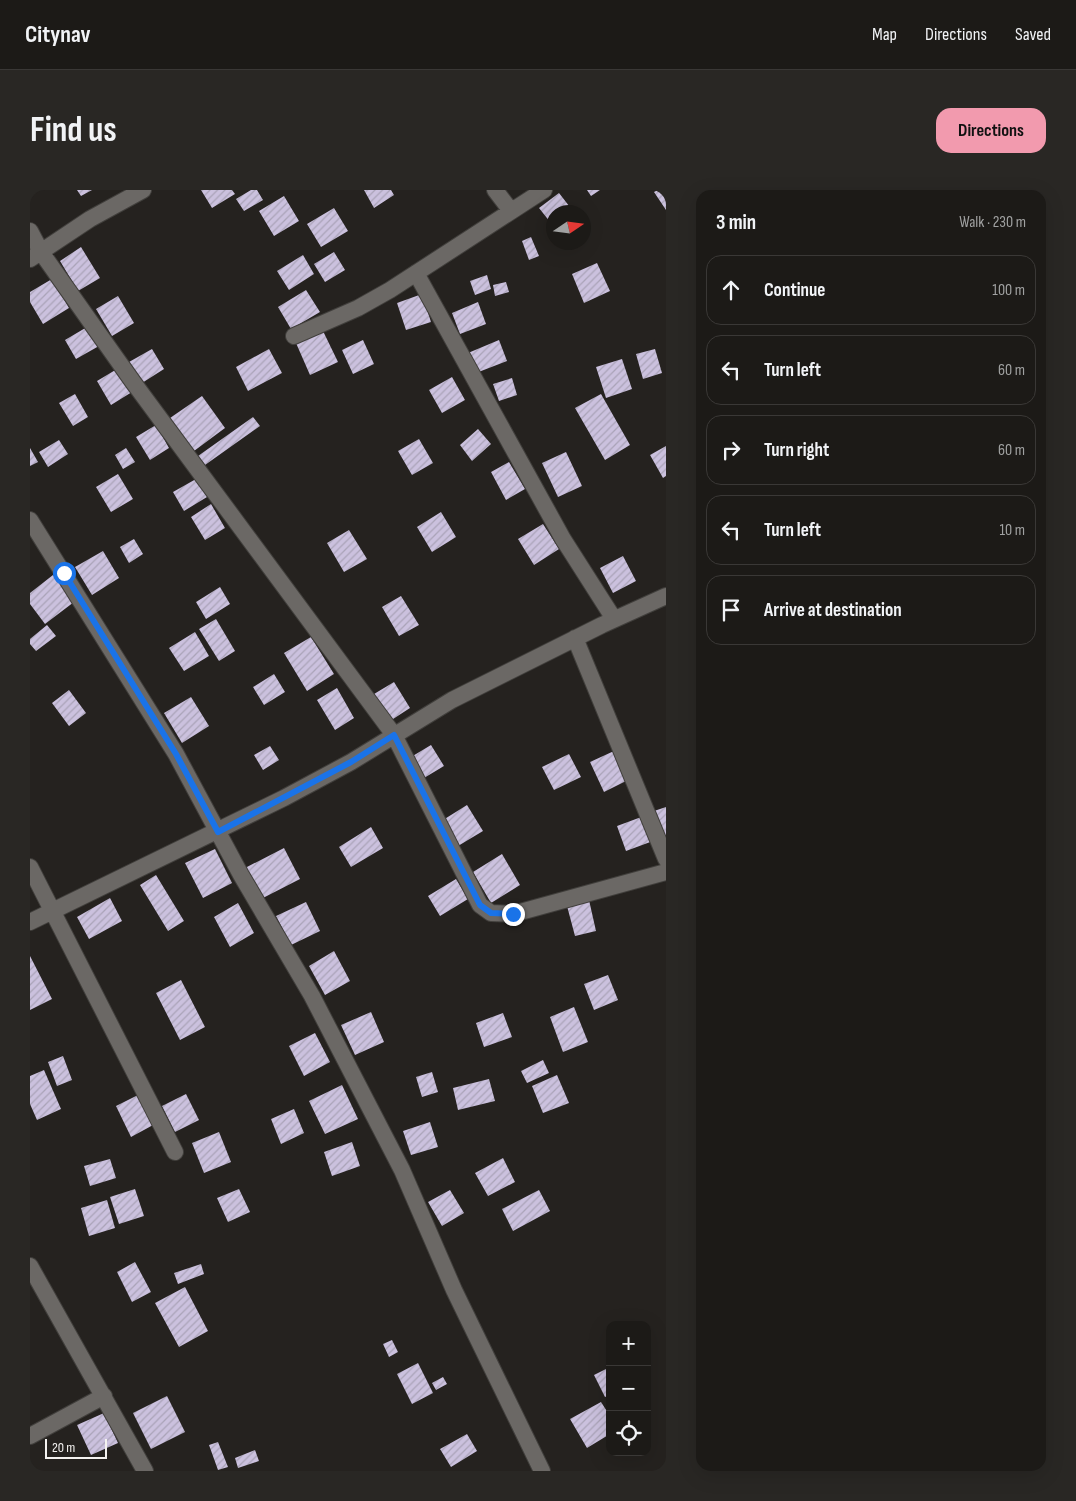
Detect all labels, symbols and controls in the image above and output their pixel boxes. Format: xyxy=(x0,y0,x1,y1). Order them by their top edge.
text: Citynav xyxy=(25,20,91,49)
text: Map xyxy=(872,24,897,45)
text: Directions xyxy=(925,24,987,45)
text: Saved xyxy=(1015,24,1051,45)
button: Directions xyxy=(936,108,1046,153)
text: Find us xyxy=(30,109,117,152)
north arrow xyxy=(546,205,591,250)
text: 3 min xyxy=(716,210,756,235)
text: Walk · 230 m xyxy=(959,213,1026,232)
icon: ahead xyxy=(717,276,745,304)
text: Continue xyxy=(764,279,825,302)
text: 100 m xyxy=(992,281,1025,300)
icon: left xyxy=(717,356,745,384)
text: Turn left xyxy=(764,359,821,382)
text: 60 m xyxy=(998,361,1025,380)
icon: right xyxy=(717,436,745,464)
text: Turn right xyxy=(764,439,829,462)
text: 60 m xyxy=(998,441,1025,460)
icon: left xyxy=(717,516,745,544)
text: Turn left xyxy=(764,519,821,542)
text: 10 m xyxy=(999,521,1025,540)
route start xyxy=(53,562,76,585)
icon: arrive xyxy=(717,596,745,624)
text: Arrive at destination xyxy=(764,599,902,622)
route end xyxy=(502,903,525,926)
map controls xyxy=(606,1321,651,1456)
button: + xyxy=(606,1321,651,1366)
button: − xyxy=(606,1366,651,1411)
button: locate xyxy=(606,1411,651,1456)
scale bar xyxy=(45,1436,108,1459)
text: 20 m xyxy=(52,1439,75,1456)

